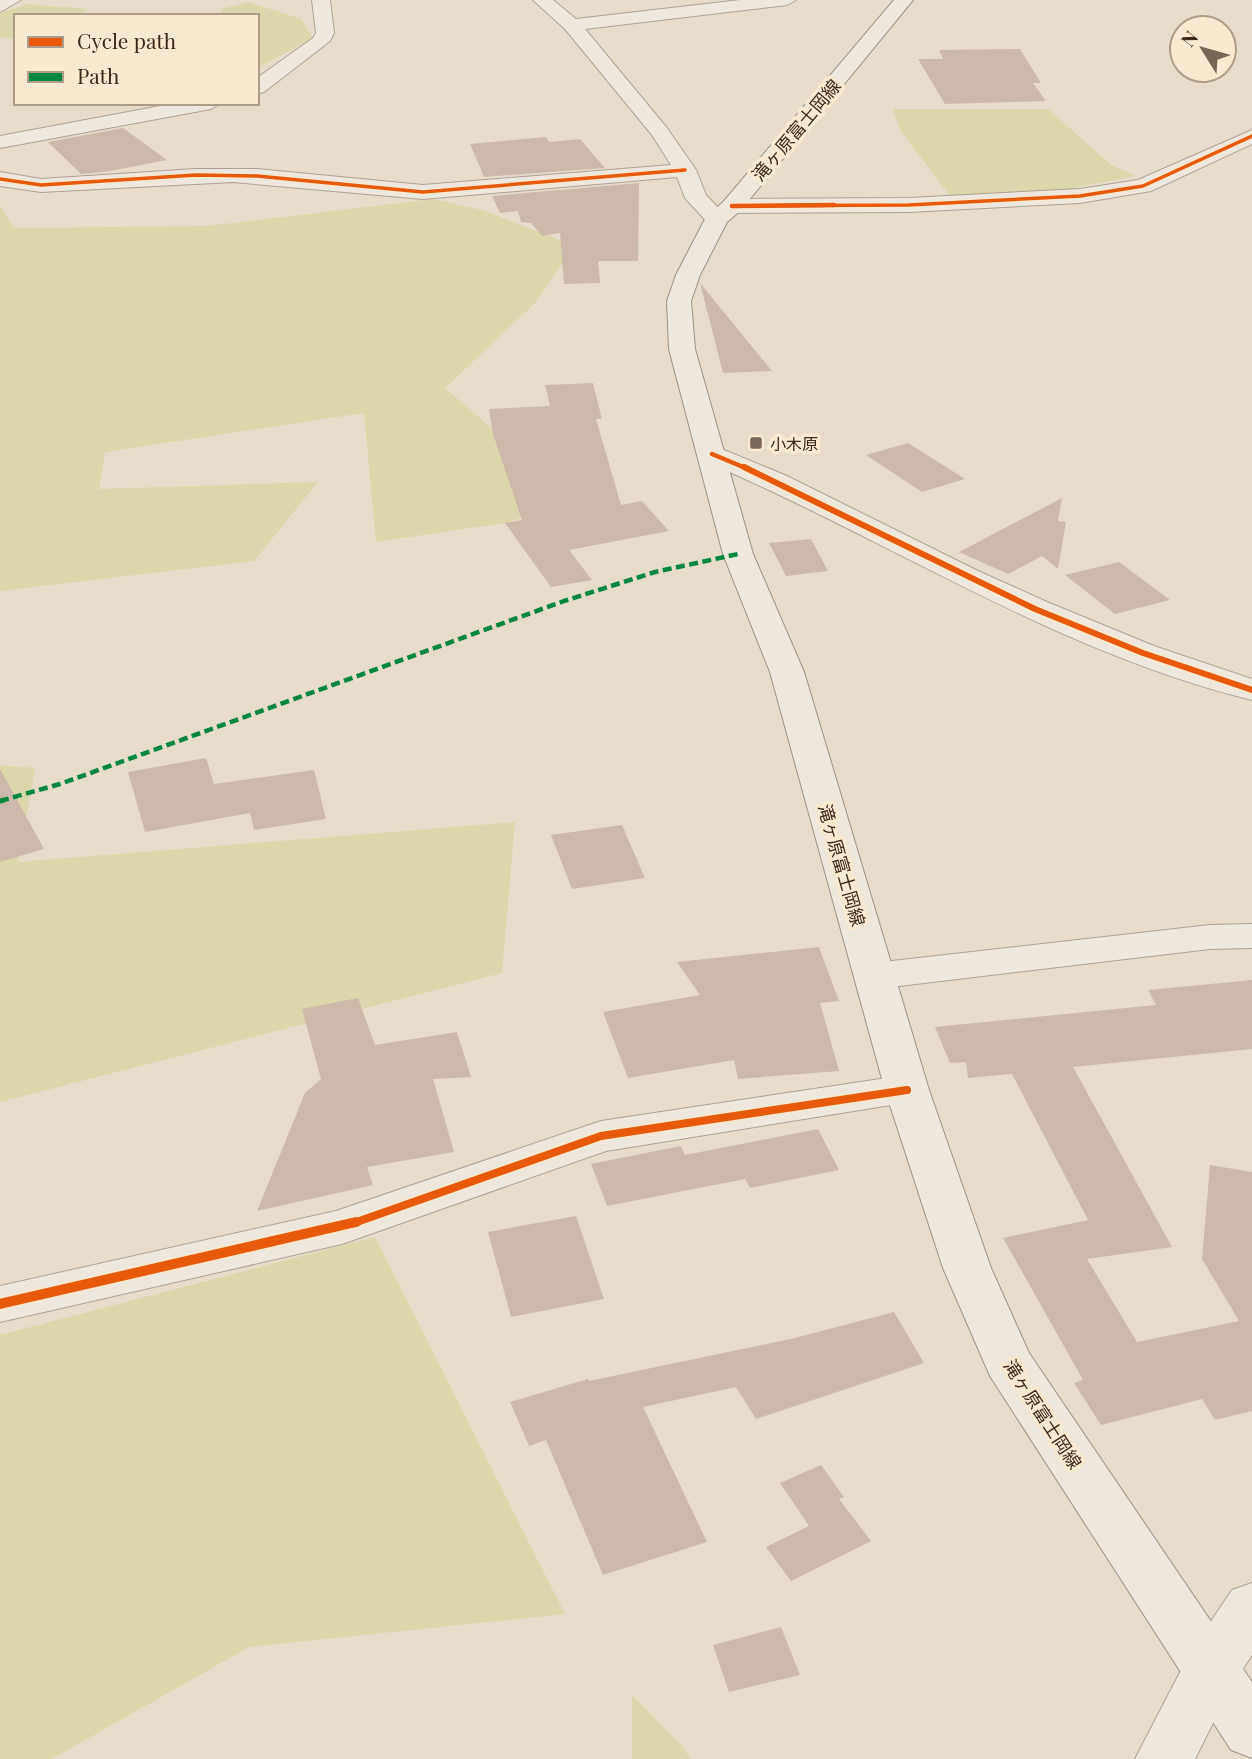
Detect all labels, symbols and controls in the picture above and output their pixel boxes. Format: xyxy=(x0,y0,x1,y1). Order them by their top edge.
legend xyxy=(14,14,259,105)
north arrow xyxy=(1168,14,1238,84)
text: N xyxy=(1174,25,1203,51)
text: Cycle path xyxy=(77,26,177,54)
text: Path xyxy=(77,61,120,89)
street label: 滝ヶ原富士岡線 xyxy=(746,74,846,186)
place label: 小木原 xyxy=(770,433,818,454)
marker: 小木原 xyxy=(748,435,764,451)
street label: 滝ヶ原富士岡線 xyxy=(813,801,871,929)
street label: 滝ヶ原富士岡線 xyxy=(999,1355,1087,1473)

